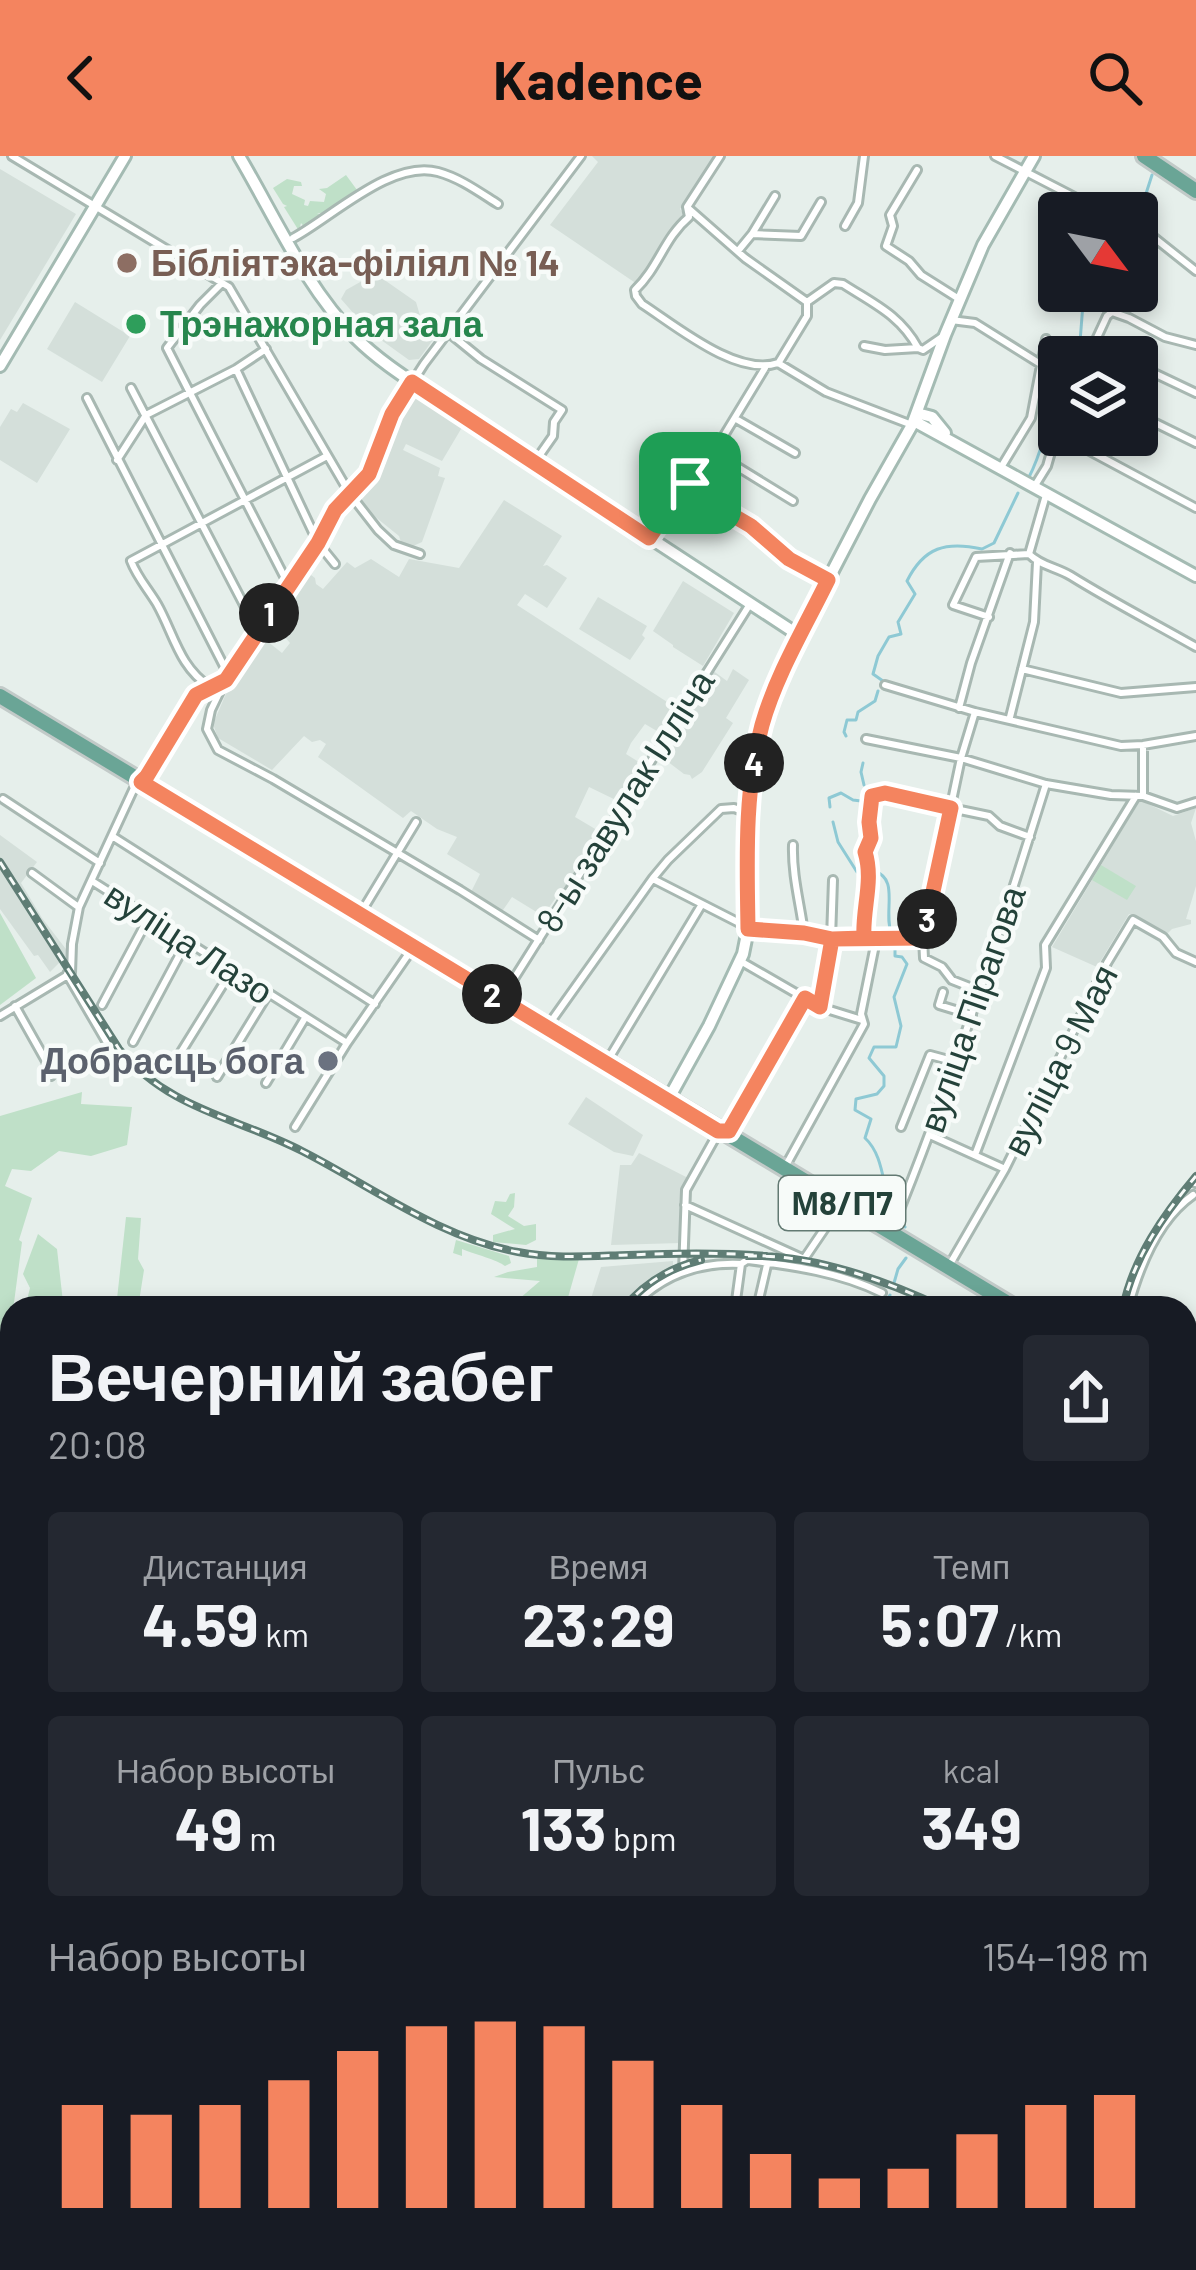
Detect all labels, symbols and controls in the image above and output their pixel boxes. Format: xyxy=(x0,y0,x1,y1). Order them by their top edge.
icon: back xyxy=(48,45,114,111)
icon: search xyxy=(1082,45,1148,111)
text: Kadence xyxy=(493,46,703,111)
north arrow xyxy=(1038,192,1158,312)
map controls xyxy=(1038,192,1158,456)
place label: Бібліятэка-філіял № 14 xyxy=(151,240,560,284)
marker: Бібліятэка-філіял № 14 xyxy=(114,250,140,276)
place label: Трэнажорная зала xyxy=(160,301,484,345)
marker: Трэнажорная зала xyxy=(123,311,149,337)
button: layers xyxy=(1038,336,1158,456)
pin xyxy=(639,432,741,534)
icon: arrive xyxy=(657,450,723,516)
pin: 1 xyxy=(239,583,299,643)
text: 1 xyxy=(263,593,275,633)
street label: 8-ы завулак Ілліча xyxy=(526,660,723,940)
pin: 4 xyxy=(724,733,784,793)
text: 4 xyxy=(744,743,764,783)
street label: вуліца Лазо xyxy=(97,871,282,1013)
street label: вуліца Пірагова xyxy=(908,879,1034,1138)
pin: 3 xyxy=(897,889,957,949)
text: 3 xyxy=(918,899,936,939)
street label: вуліца 9 Мая xyxy=(992,957,1126,1162)
pin: 2 xyxy=(462,964,522,1024)
text: 2 xyxy=(483,974,501,1014)
place label: Добрасць бога xyxy=(41,1038,305,1082)
marker: Добрасць бога xyxy=(315,1048,341,1074)
road number: М8/П7 xyxy=(779,1176,905,1230)
text: Вечерний забег xyxy=(48,1335,554,1414)
button: share xyxy=(1023,1335,1149,1461)
text: 20:08 xyxy=(48,1420,147,1467)
text: Дистанция xyxy=(144,1546,307,1586)
text: Время xyxy=(549,1546,648,1586)
text: Темп xyxy=(933,1546,1010,1586)
text: 4.59 xyxy=(142,1587,259,1659)
text: 23:29 xyxy=(522,1587,675,1659)
text: 5:07 xyxy=(881,1587,999,1659)
text: km xyxy=(259,1614,309,1654)
text: /km xyxy=(999,1614,1062,1654)
text: Набор высоты xyxy=(116,1750,335,1790)
text: Пульс xyxy=(552,1750,645,1790)
text: kcal xyxy=(943,1750,1000,1790)
text: 349 xyxy=(921,1790,1022,1862)
text: 49 xyxy=(174,1791,243,1863)
text: 133 xyxy=(520,1791,606,1863)
text: m xyxy=(243,1818,277,1858)
text: bpm xyxy=(606,1818,677,1858)
text: Набор высоты xyxy=(48,1932,307,1979)
text: 154–198 m xyxy=(982,1932,1149,1979)

